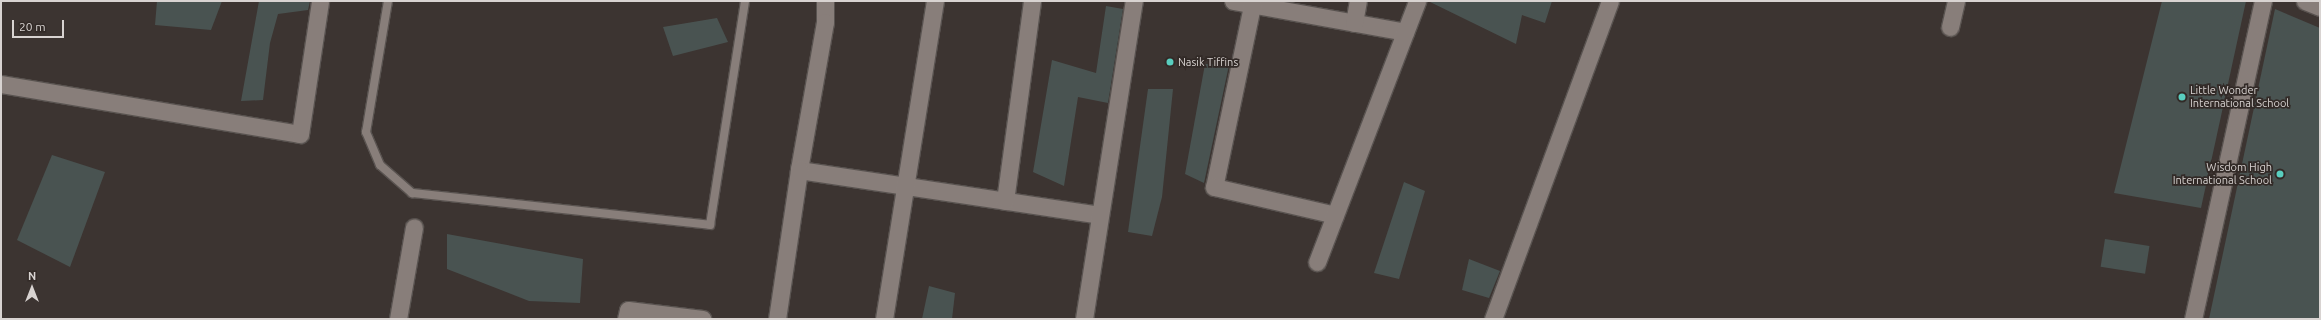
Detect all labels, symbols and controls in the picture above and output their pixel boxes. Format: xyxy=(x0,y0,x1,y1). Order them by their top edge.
scale bar xyxy=(14,12,66,38)
text: 20 m xyxy=(19,20,46,33)
place label: Nasik Tiffins xyxy=(1178,55,1238,69)
marker: Nasik Tiffins xyxy=(1165,57,1175,67)
place label: Little Wonder International School xyxy=(2190,84,2289,110)
marker: Little Wonder International School xyxy=(2177,92,2187,102)
place label: Wisdom High International School xyxy=(2173,161,2272,187)
marker: Wisdom High International School xyxy=(2275,169,2285,179)
north arrow xyxy=(12,268,52,308)
text: N xyxy=(28,270,36,282)

